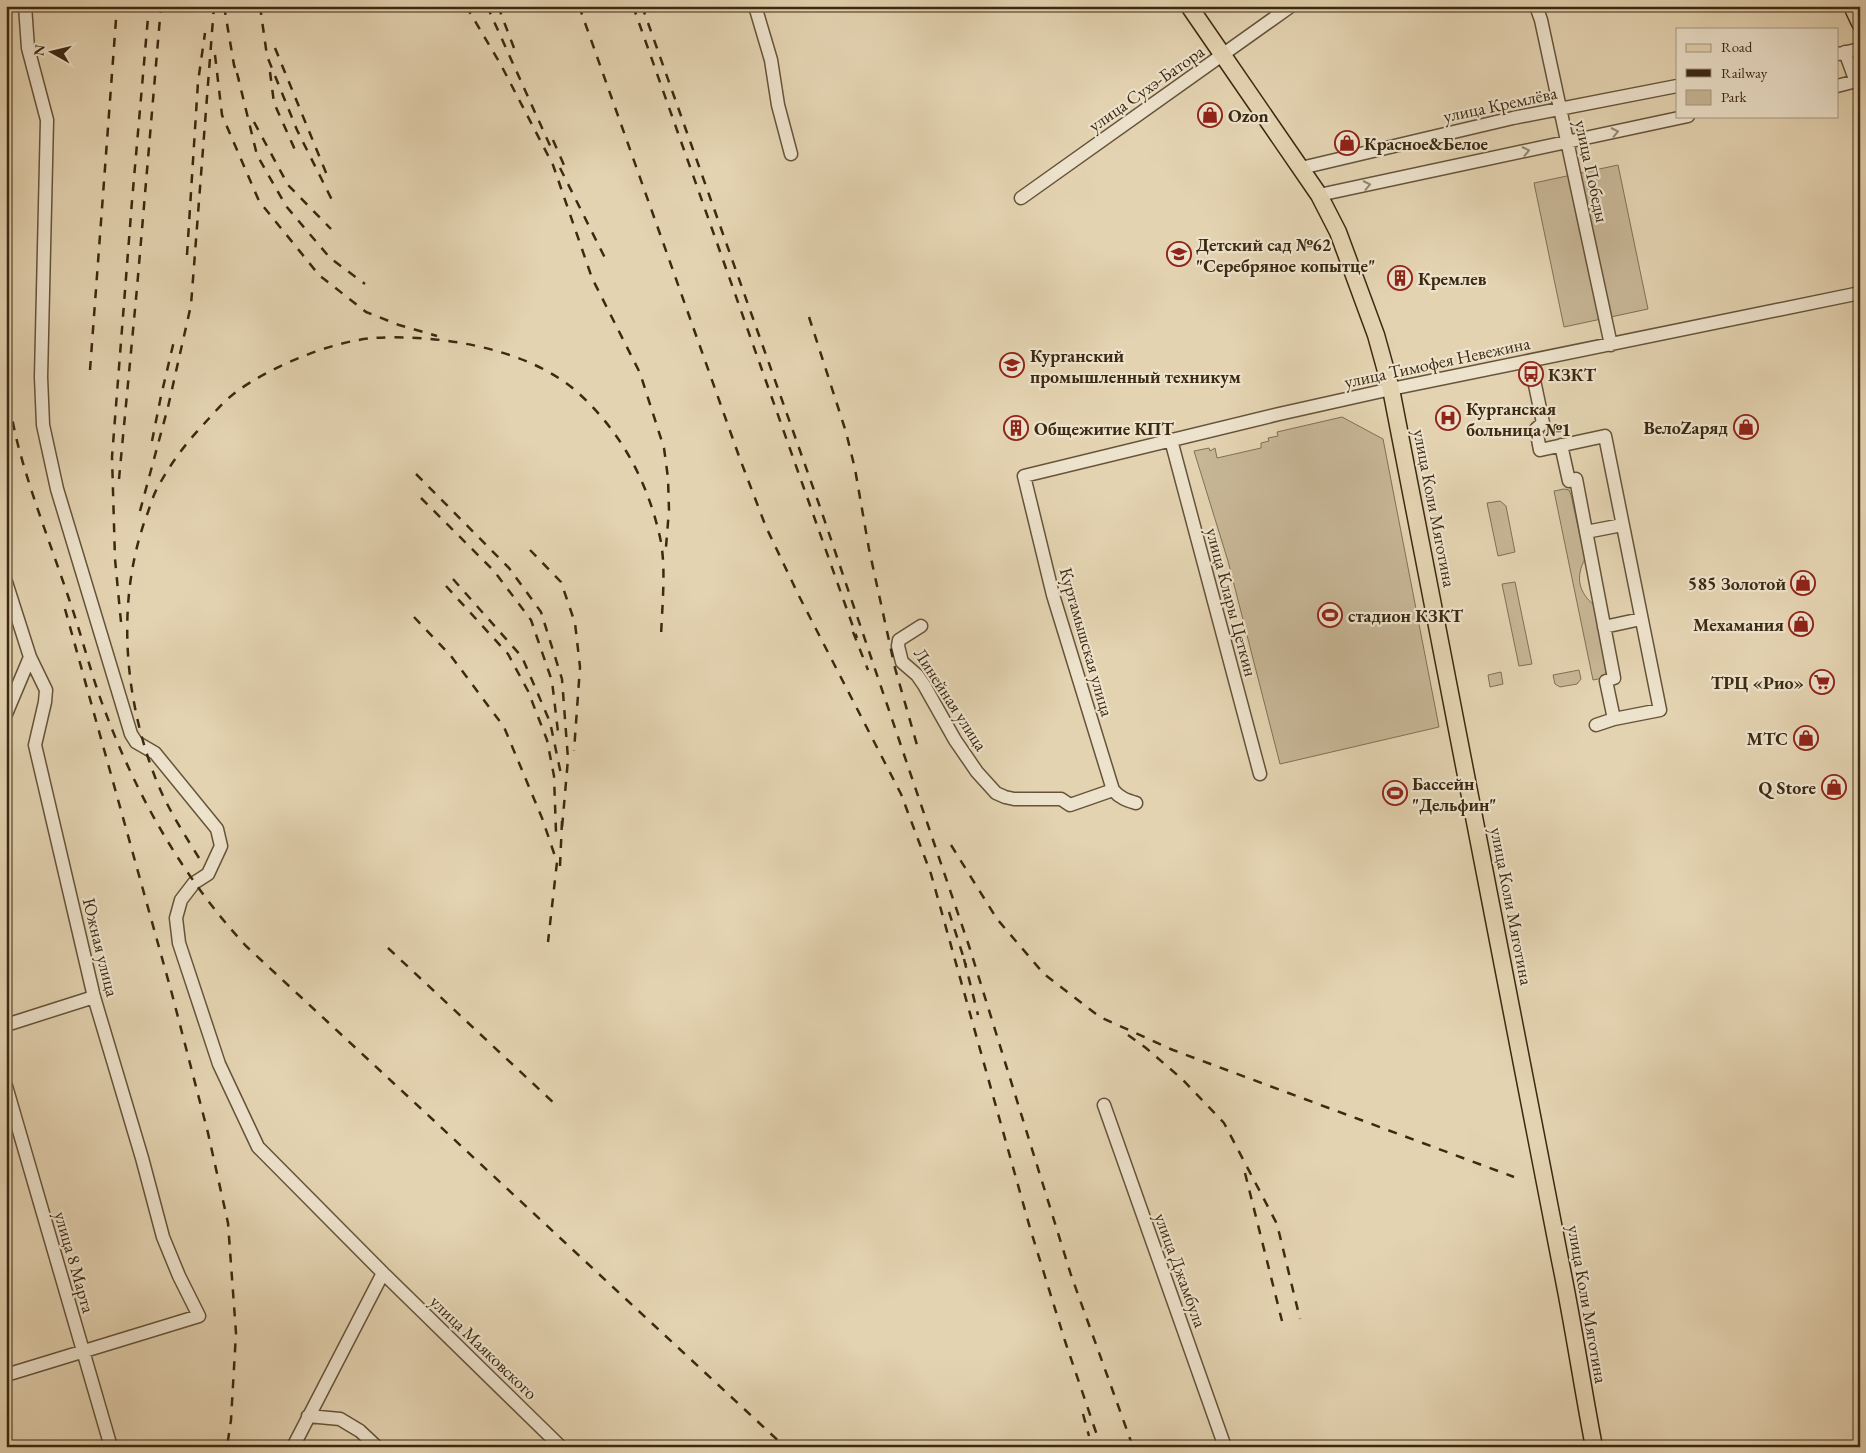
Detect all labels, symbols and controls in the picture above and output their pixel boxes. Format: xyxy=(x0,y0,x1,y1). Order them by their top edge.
north arrow xyxy=(28,28,78,78)
legend xyxy=(1676,28,1838,118)
text: Road xyxy=(1721,37,1753,56)
street label: улица Сухэ-Батора xyxy=(1084,39,1209,136)
text: N xyxy=(29,43,49,57)
text: Railway xyxy=(1721,63,1768,82)
street label: улица Кремлёва xyxy=(1441,81,1560,127)
text: Park xyxy=(1721,87,1748,106)
shop icon: Ozon xyxy=(1197,102,1223,128)
place label: Ozon xyxy=(1228,104,1269,127)
street label: улица Победы xyxy=(1570,118,1614,224)
one-way arrow xyxy=(1611,127,1620,138)
shop icon: Красное&Белое xyxy=(1334,130,1360,156)
place label: Красное&Белое xyxy=(1364,132,1489,155)
one-way arrow xyxy=(1521,146,1530,157)
one-way arrow xyxy=(1362,180,1371,190)
place label: Детский сад №62 "Серебряное копытце" xyxy=(1196,233,1375,277)
school or university icon: Детский сад №62 "Серебряное копытце" xyxy=(1166,241,1192,267)
building icon: Кремлев xyxy=(1387,265,1413,291)
place label: Кремлев xyxy=(1418,267,1487,290)
street label: улица Тимофея Невежина xyxy=(1342,331,1533,393)
place label: Курганский промышленный техникум xyxy=(1030,344,1241,388)
school or university icon: Курганский промышленный техникум xyxy=(999,352,1025,378)
bus stop icon: КЗКТ xyxy=(1518,361,1544,387)
place label: КЗКТ xyxy=(1548,363,1596,386)
place label: Курганская больница №1 xyxy=(1466,397,1571,441)
hospital icon: Курганская больница №1 xyxy=(1435,405,1461,431)
shop icon: ВелоZаряд xyxy=(1733,414,1759,440)
building icon: Общежитие КПТ xyxy=(1003,415,1029,441)
place label: ВелоZаряд xyxy=(1643,416,1728,439)
place label: Общежитие КПТ xyxy=(1034,417,1174,440)
street label: улица Коли Мяготина xyxy=(1408,427,1462,590)
street label: улица Клары Цеткин xyxy=(1201,525,1263,679)
street label: Куртамышская улица xyxy=(1055,565,1119,720)
shop icon: 585 Золотой xyxy=(1790,570,1816,596)
place label: 585 Золотой xyxy=(1688,572,1786,595)
sports icon: стадион КЗКТ xyxy=(1317,602,1343,628)
place label: стадион КЗКТ xyxy=(1348,604,1464,627)
shop icon: Мехамания xyxy=(1788,611,1814,637)
place label: Мехамания xyxy=(1693,613,1784,636)
street label: Линейная улица xyxy=(909,643,993,756)
supermarket icon: ТРЦ «Рио» xyxy=(1809,669,1835,695)
place label: ТРЦ «Рио» xyxy=(1711,671,1804,694)
shop icon: МТС xyxy=(1793,725,1819,751)
place label: МТС xyxy=(1747,727,1788,750)
place label: Бассейн "Дельфин" xyxy=(1412,772,1497,816)
shop icon: Q Store xyxy=(1821,774,1847,800)
place label: Q Store xyxy=(1759,776,1816,799)
sports icon: Бассейн "Дельфин" xyxy=(1382,780,1408,806)
street label: улица Коли Мяготина xyxy=(1485,825,1539,988)
street label: Южная улица xyxy=(78,895,125,1000)
street label: улица 8 Марта xyxy=(49,1208,101,1316)
street label: улица Джамбула xyxy=(1150,1209,1213,1331)
street label: улица Коли Мяготина xyxy=(1563,1223,1613,1386)
street label: улица Маяковского xyxy=(425,1290,543,1404)

